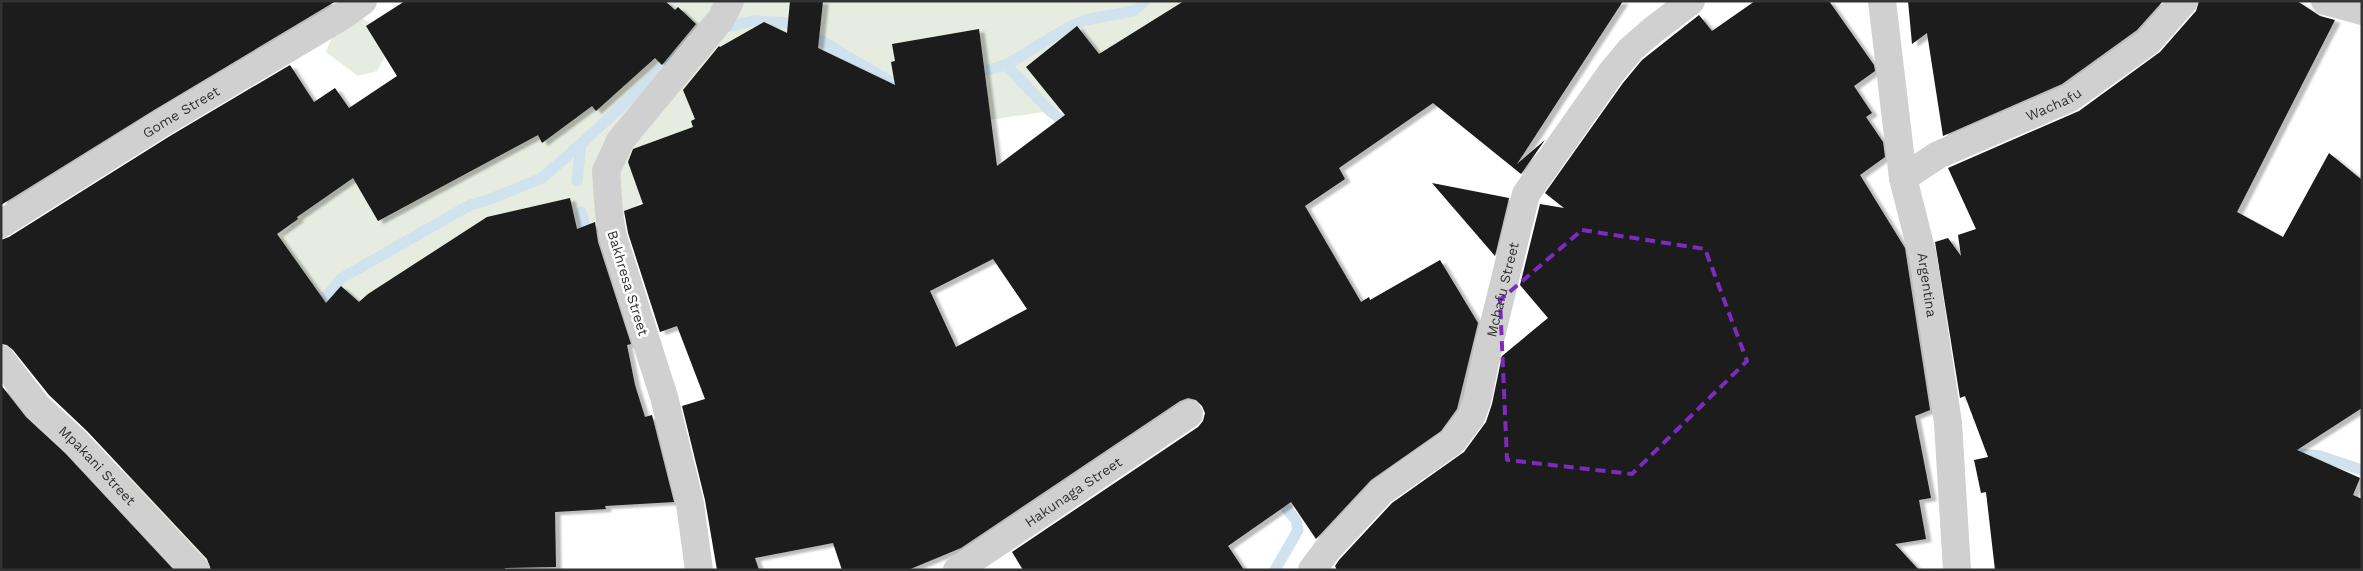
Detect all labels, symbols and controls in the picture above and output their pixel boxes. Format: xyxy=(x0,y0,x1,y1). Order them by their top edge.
street label: Gome Street xyxy=(140,83,222,141)
street label: Wachafu xyxy=(2023,84,2084,124)
street label: Bakhresa Street xyxy=(604,228,652,338)
street label: Mchafu Street xyxy=(1483,240,1522,339)
street label: Argentina xyxy=(1914,252,1940,318)
street label: Mpakani Street xyxy=(56,422,139,509)
street label: Hakunaga Street xyxy=(1022,454,1125,530)

